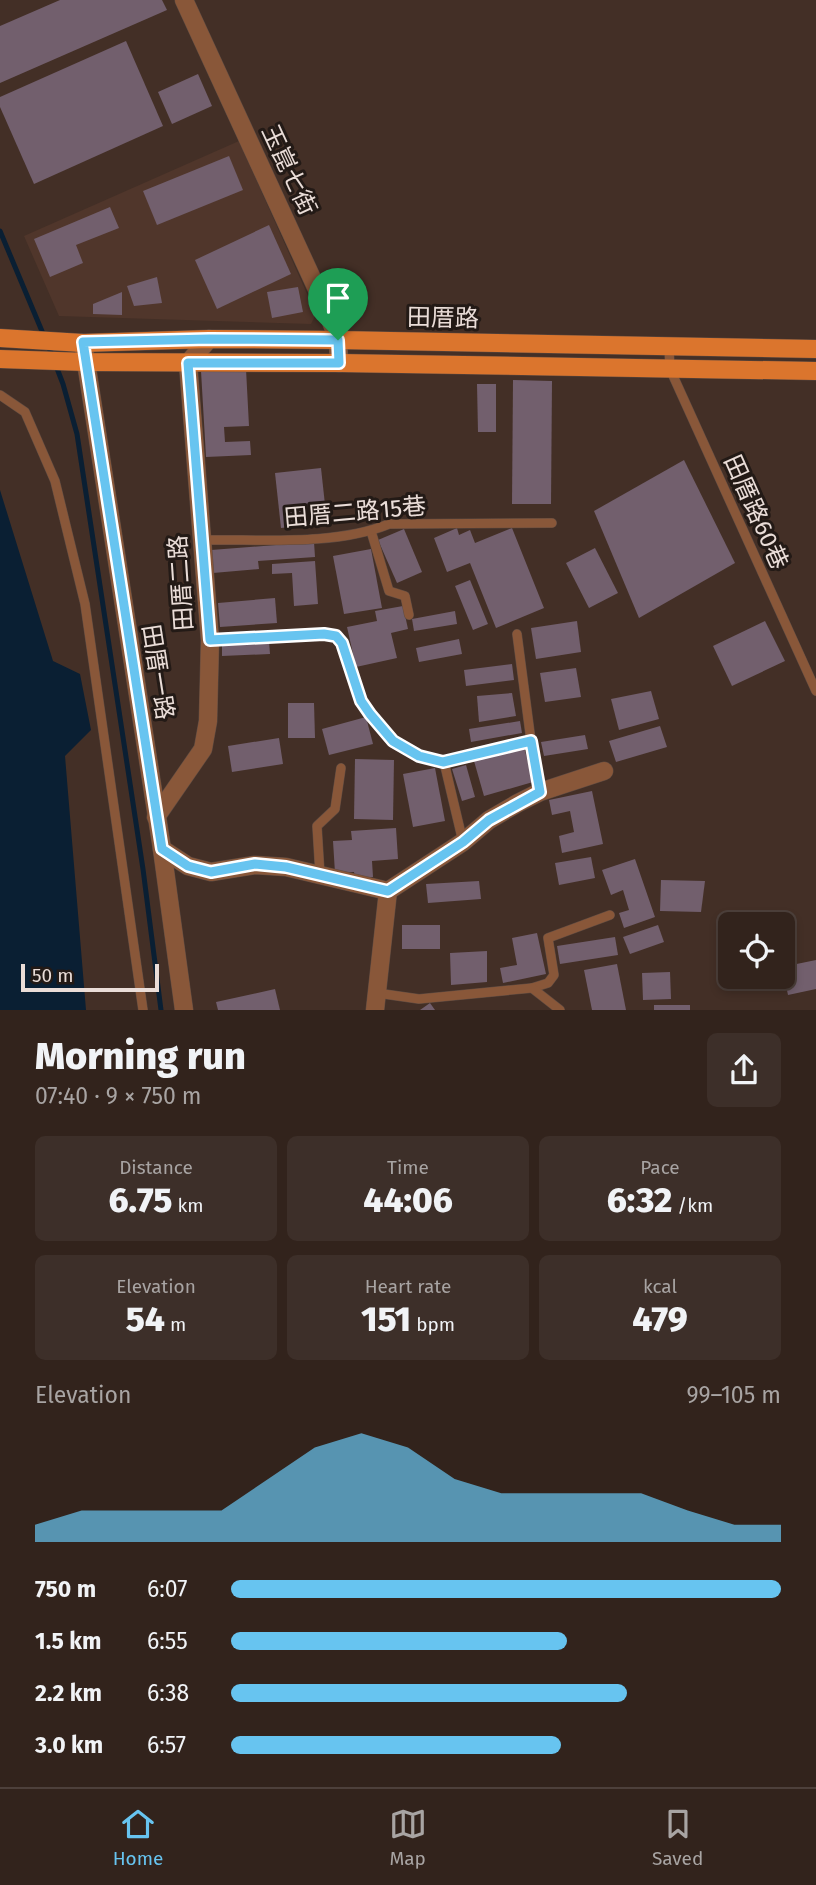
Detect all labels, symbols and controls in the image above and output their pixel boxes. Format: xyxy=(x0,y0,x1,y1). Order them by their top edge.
street label: 玉崑七街 xyxy=(256,121,322,219)
pin xyxy=(308,268,368,340)
icon: arrive xyxy=(319,279,357,317)
street label: 田厝路 xyxy=(407,303,479,333)
street label: 田厝路60巷 xyxy=(718,450,794,574)
street label: 田厝二路15巷 xyxy=(283,492,427,532)
street label: 田厝二路 xyxy=(164,534,198,632)
street label: 田厝一路 xyxy=(137,622,179,722)
map controls xyxy=(718,912,795,989)
button: locate xyxy=(718,912,795,989)
scale bar xyxy=(21,961,159,993)
text: 50 m xyxy=(32,964,73,987)
text: Morning run xyxy=(35,1033,246,1079)
button: share xyxy=(707,1033,781,1107)
text: 07:40 · 9 × 750 m xyxy=(35,1082,202,1110)
text: Distance xyxy=(119,1156,193,1179)
text: Time xyxy=(387,1156,429,1179)
text: Pace xyxy=(640,1156,680,1179)
text: 6.75 xyxy=(109,1179,172,1221)
text: 44:06 xyxy=(363,1179,453,1221)
text: 6:32 xyxy=(607,1179,672,1221)
text: km xyxy=(172,1194,203,1217)
text: /km xyxy=(672,1194,713,1217)
text: Elevation xyxy=(116,1275,196,1298)
text: Heart rate xyxy=(365,1275,451,1298)
text: kcal xyxy=(643,1275,677,1298)
text: 54 xyxy=(126,1298,165,1340)
text: 151 xyxy=(361,1298,411,1340)
text: 479 xyxy=(632,1298,688,1340)
text: m xyxy=(165,1313,186,1336)
text: bpm xyxy=(411,1313,455,1336)
text: Elevation xyxy=(35,1381,131,1409)
text: 99–105 m xyxy=(686,1381,781,1409)
text: 750 m xyxy=(35,1575,96,1603)
text: 6:07 xyxy=(147,1575,187,1603)
text: 1.5 km xyxy=(35,1627,101,1655)
text: 6:55 xyxy=(147,1627,188,1655)
text: 2.2 km xyxy=(35,1679,102,1707)
text: 6:38 xyxy=(147,1679,189,1707)
text: 3.0 km xyxy=(35,1731,103,1759)
text: 6:57 xyxy=(147,1731,186,1759)
tab: Home xyxy=(113,1805,163,1870)
tab: Map xyxy=(389,1805,427,1870)
tab: Saved xyxy=(652,1805,703,1870)

